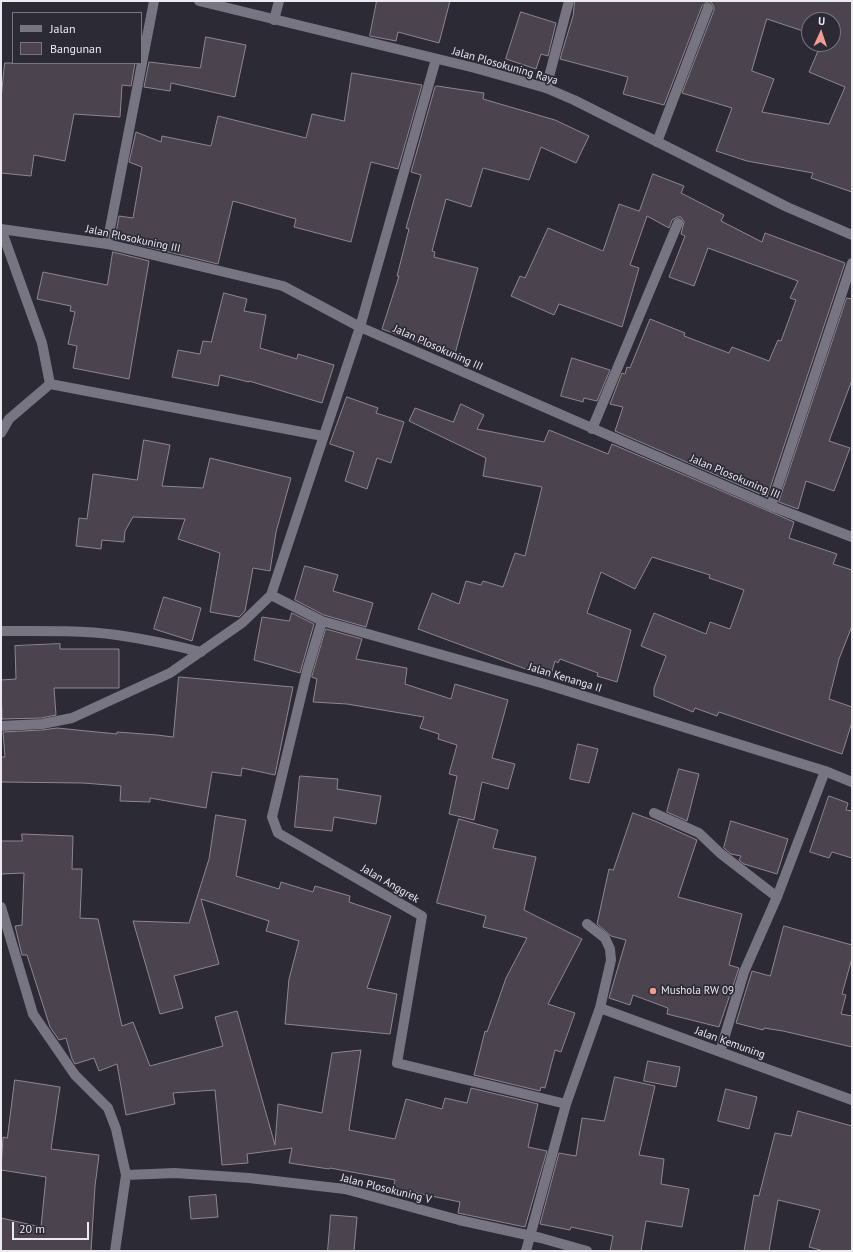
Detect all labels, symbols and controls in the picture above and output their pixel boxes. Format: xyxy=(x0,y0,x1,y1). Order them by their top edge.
legend xyxy=(12,12,142,64)
north arrow xyxy=(801,12,841,52)
text: U xyxy=(818,14,825,28)
text: Jalan xyxy=(50,21,75,36)
text: Bangunan xyxy=(50,41,102,56)
street label: Jalan Plosokuning Raya xyxy=(451,45,559,87)
street label: Jalan Plosokuning III xyxy=(84,222,182,256)
street label: Jalan Plosokuning III xyxy=(391,322,485,374)
street label: Jalan Plosokuning III xyxy=(688,452,782,502)
street label: Jalan Kenanga II xyxy=(527,661,603,695)
street label: Jalan Anggrek xyxy=(358,862,422,906)
place label: Mushola RW 09 xyxy=(661,984,734,998)
marker: Mushola RW 09 xyxy=(648,986,658,996)
street label: Jalan Kemuning xyxy=(693,1024,767,1062)
street label: Jalan Plosokuning V xyxy=(339,1171,433,1207)
scale bar xyxy=(14,1214,91,1240)
text: 20 m xyxy=(19,1221,45,1236)

